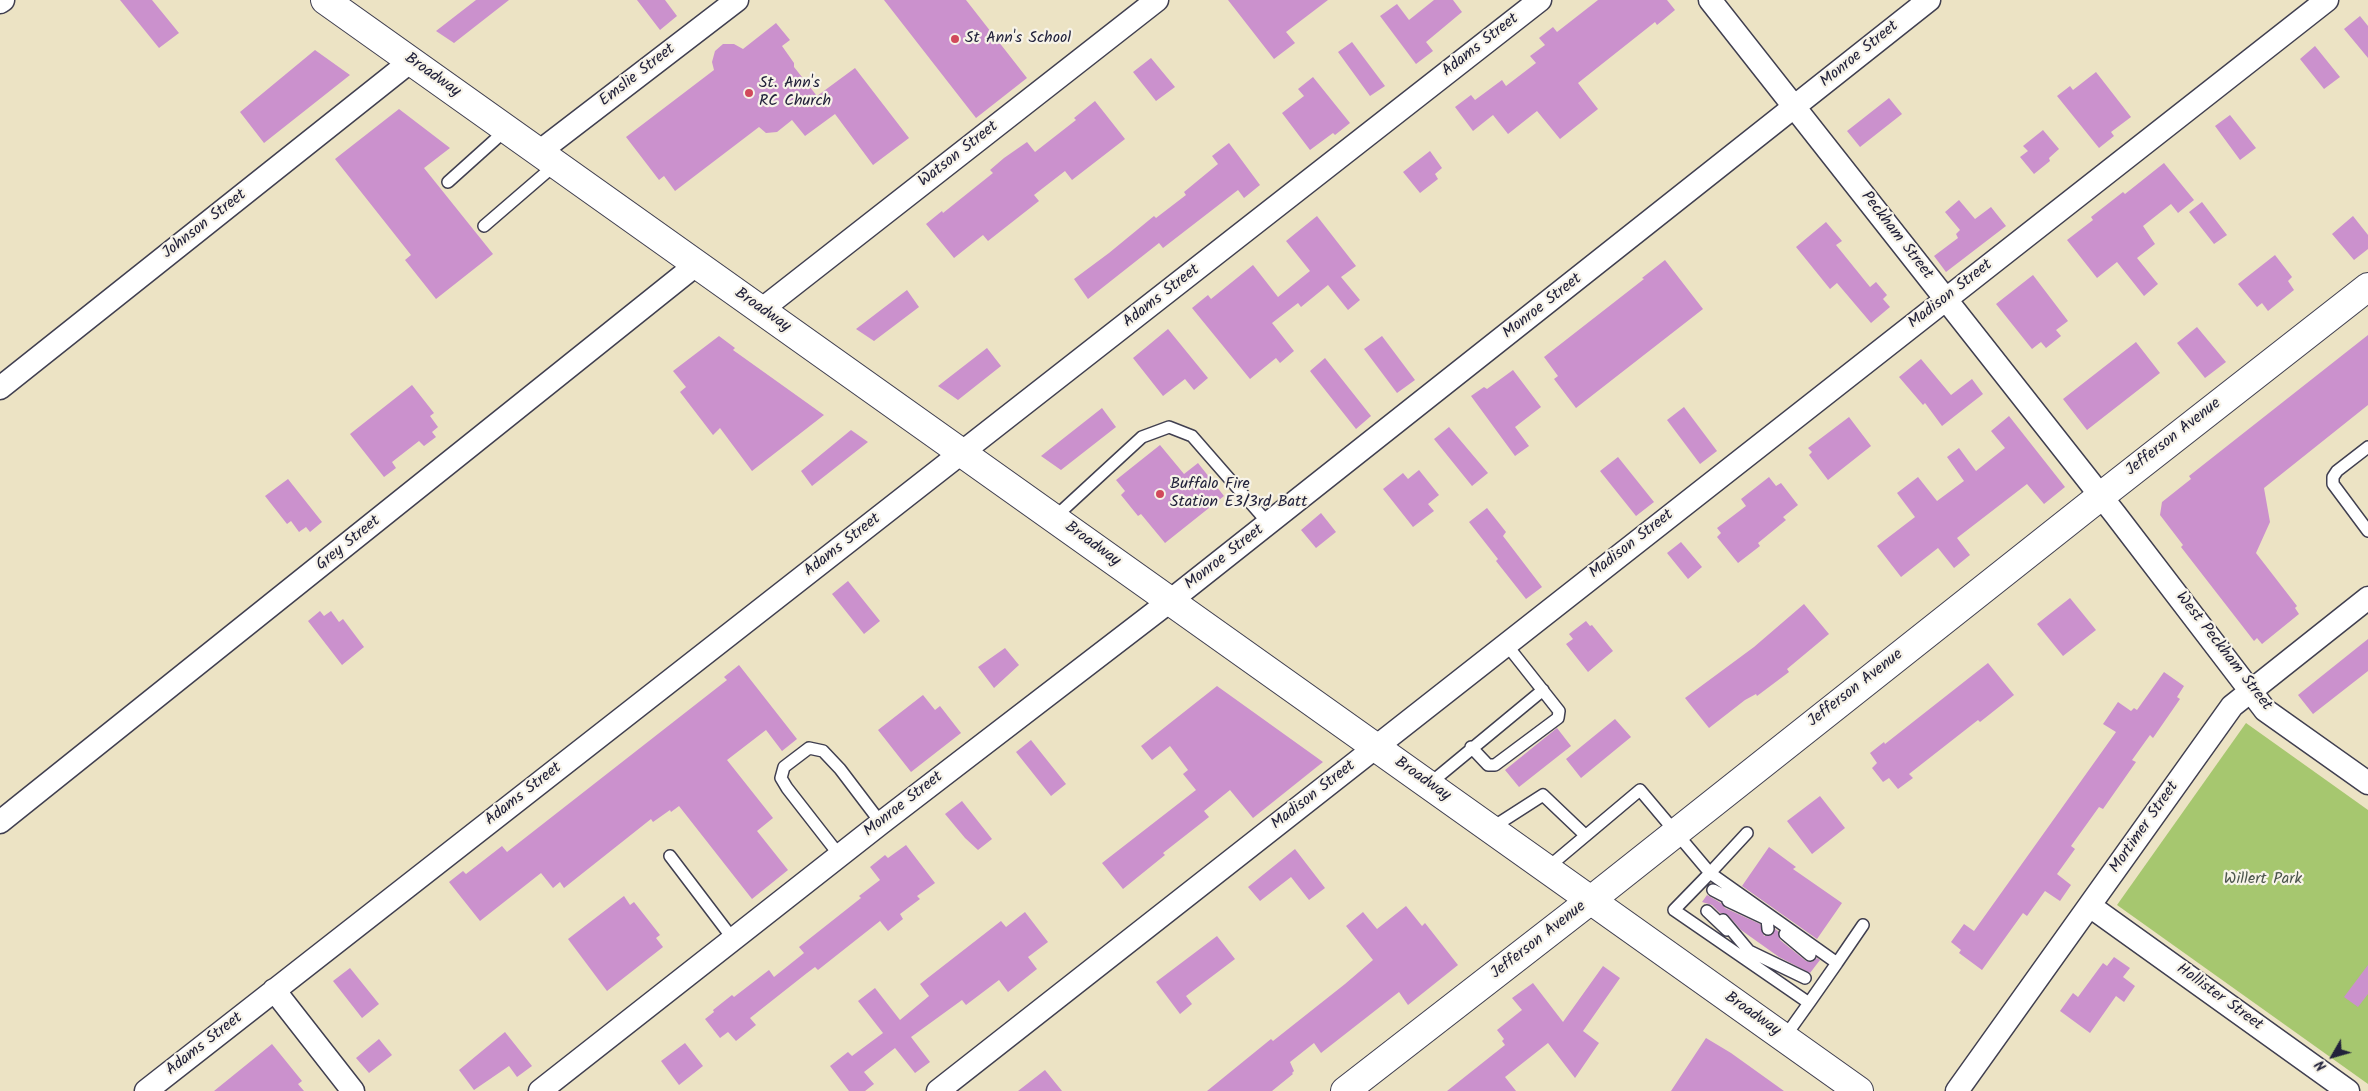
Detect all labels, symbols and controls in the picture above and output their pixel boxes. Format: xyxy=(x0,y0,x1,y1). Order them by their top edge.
street label: Adams Street xyxy=(1439,10,1523,82)
street label: Monroe Street xyxy=(1817,18,1903,92)
place label: St Ann's School xyxy=(965,29,1071,49)
marker: St Ann's School xyxy=(949,33,961,45)
street label: Emslie Street xyxy=(596,40,680,112)
street label: Broadway xyxy=(400,50,464,102)
place label: St. Ann's RC Church xyxy=(759,74,831,112)
marker: St. Ann's RC Church xyxy=(743,87,755,99)
street label: Watson Street xyxy=(915,118,1003,192)
street label: Johnson Street xyxy=(159,186,251,264)
street label: Peckham Street xyxy=(1856,188,1936,284)
street label: Madison Street xyxy=(1905,256,1997,334)
street label: Adams Street xyxy=(1120,261,1204,333)
street label: Monroe Street xyxy=(1500,270,1586,344)
street label: Broadway xyxy=(730,285,794,337)
street label: Jefferson Avenue xyxy=(2123,395,2225,481)
place label: Buffalo Fire Station E3/3rd Batt xyxy=(1170,475,1307,513)
marker: Buffalo Fire Station E3/3rd Batt xyxy=(1154,488,1166,500)
street label: Madison Street xyxy=(1586,506,1678,584)
street label: Adams Street xyxy=(801,510,885,582)
street label: Grey Street xyxy=(313,512,385,576)
street label: Broadway xyxy=(1060,518,1124,572)
street label: Monroe Street xyxy=(1182,521,1268,595)
street label: West Peckham Street xyxy=(2171,589,2275,715)
street label: Jefferson Avenue xyxy=(1805,646,1907,732)
street label: Broadway xyxy=(1390,754,1454,806)
street label: Madison Street xyxy=(1268,757,1360,835)
street label: Adams Street xyxy=(482,759,566,831)
street label: Monroe Street xyxy=(861,768,947,842)
street label: Mortimer Street xyxy=(2106,779,2184,877)
park label: Willert Park xyxy=(2224,870,2302,890)
street label: Jefferson Avenue xyxy=(1488,898,1590,984)
street label: Hollister Street xyxy=(2172,960,2266,1036)
street label: Broadway xyxy=(1720,989,1784,1041)
street label: Adams Street xyxy=(163,1009,247,1081)
north arrow xyxy=(2308,1031,2358,1081)
text: N xyxy=(2310,1055,2333,1075)

